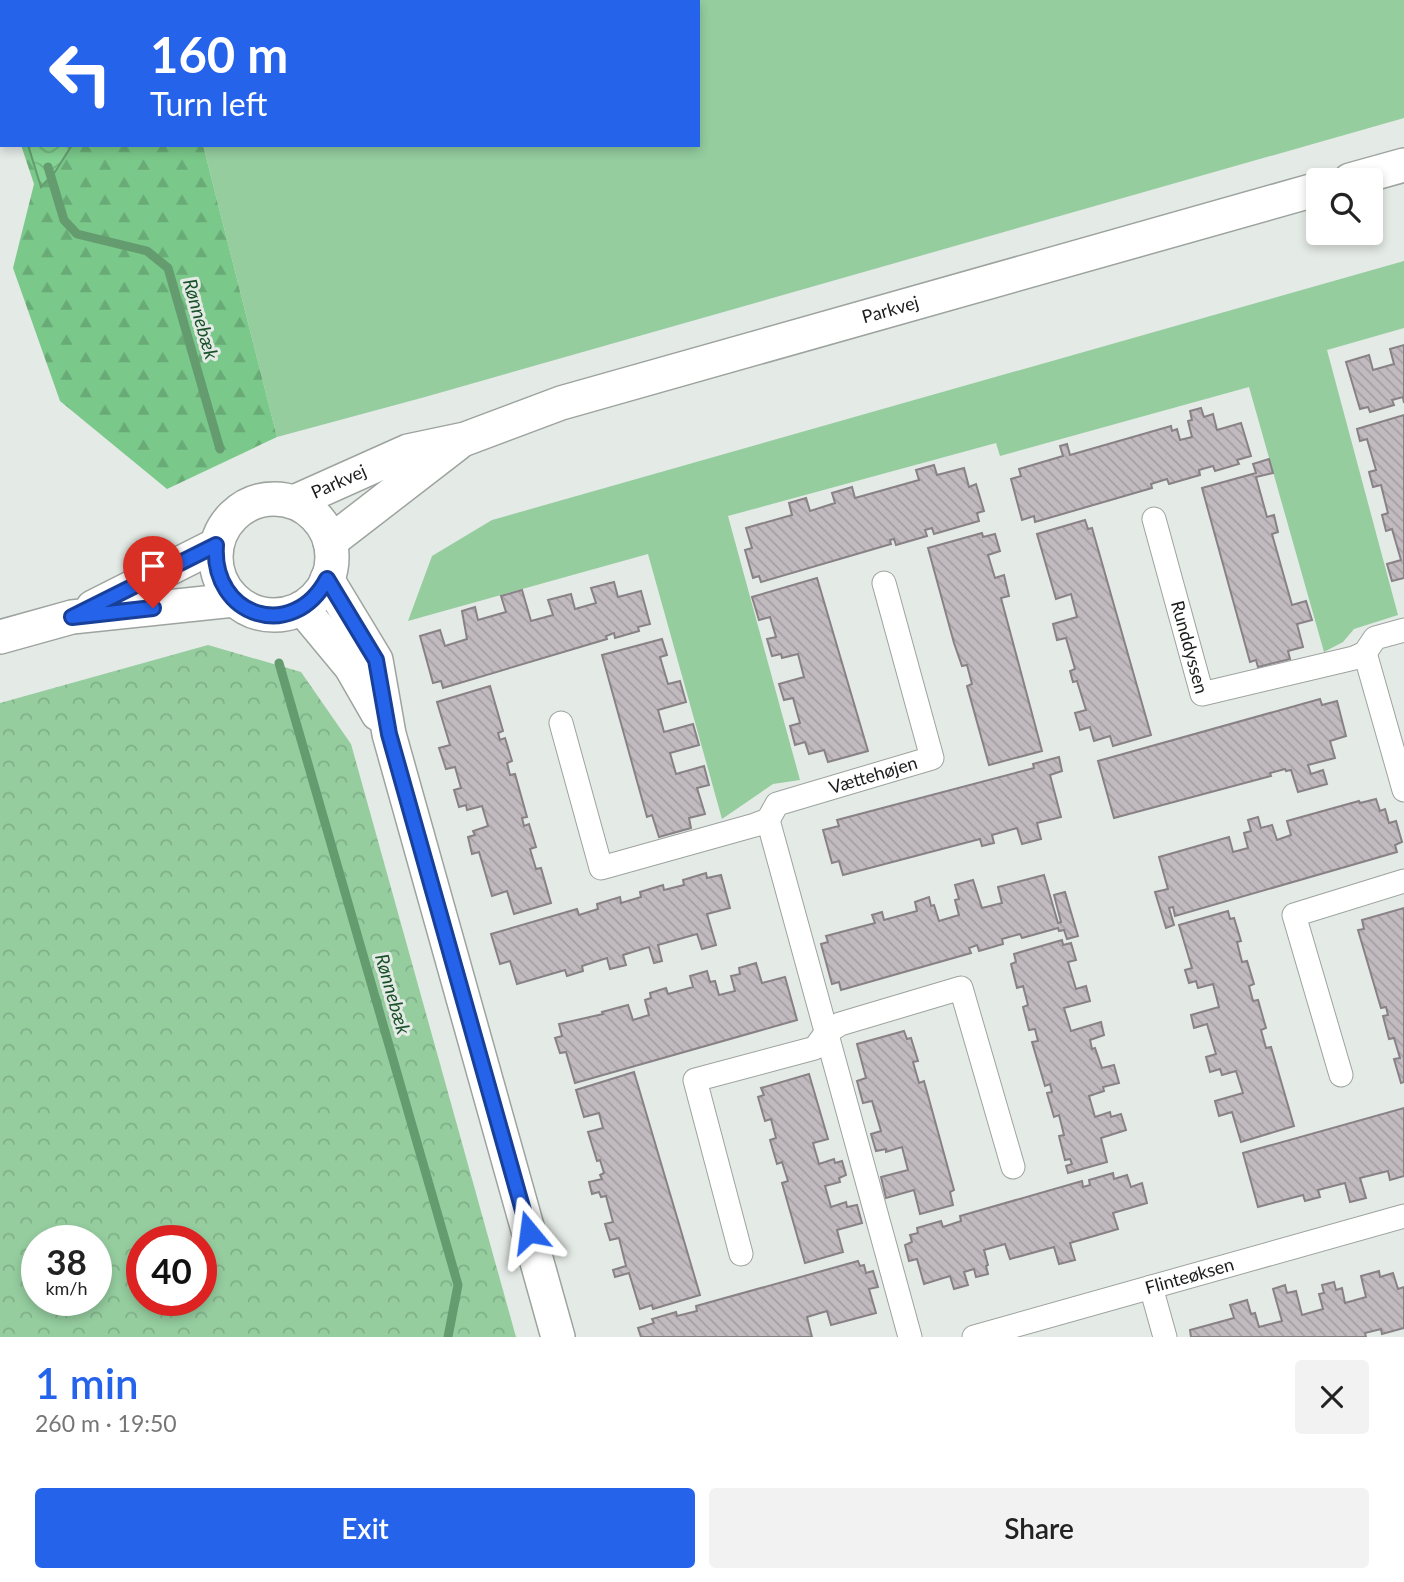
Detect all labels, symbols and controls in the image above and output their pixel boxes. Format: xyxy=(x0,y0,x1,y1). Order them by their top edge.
text: 160 m xyxy=(150,25,288,83)
icon: left xyxy=(35,28,126,119)
text: Turn left xyxy=(150,84,267,123)
map controls xyxy=(1306,168,1383,245)
button: search xyxy=(1306,168,1383,245)
water label: Rønnebæk xyxy=(179,276,224,363)
street label: Parkvej xyxy=(859,290,921,327)
street label: Parkvej xyxy=(307,459,369,503)
pin xyxy=(123,536,183,608)
icon: arrive xyxy=(134,547,172,585)
street label: Runddyssen xyxy=(1167,598,1213,696)
street label: Vættehøjen xyxy=(826,751,920,798)
water label: Rønnebæk xyxy=(371,951,416,1038)
position arrow xyxy=(492,1195,566,1269)
speed limit sign: 40 xyxy=(126,1225,217,1316)
text: 38 xyxy=(46,1240,87,1282)
street label: Flinteøksen xyxy=(1142,1252,1236,1298)
text: km/h xyxy=(45,1277,88,1299)
text: 1 min xyxy=(35,1358,139,1408)
button: close xyxy=(1295,1360,1369,1434)
text: 260 m · 19:50 xyxy=(35,1409,177,1437)
button: Exit xyxy=(35,1488,695,1568)
button: Share xyxy=(709,1488,1369,1568)

